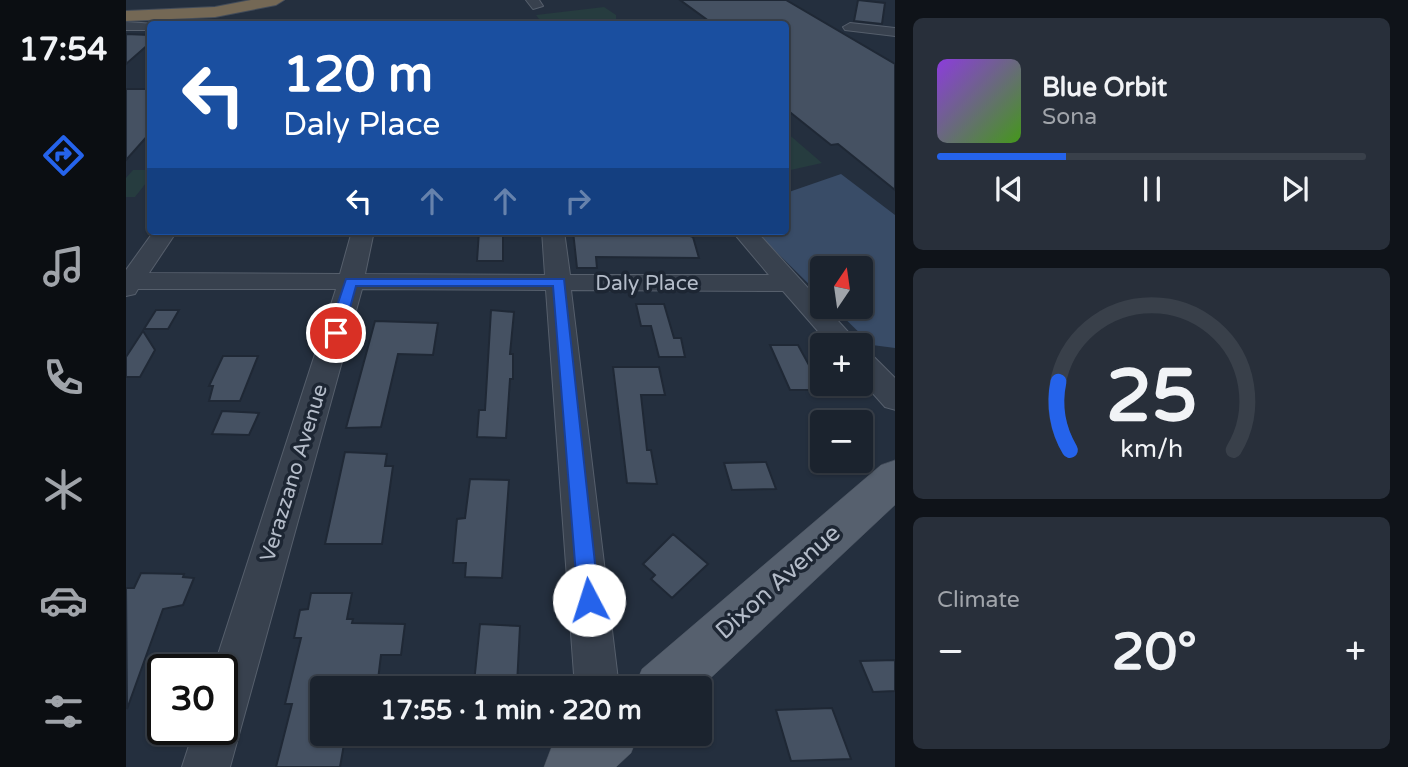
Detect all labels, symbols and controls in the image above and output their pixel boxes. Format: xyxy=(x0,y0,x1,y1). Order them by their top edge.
text: 17:54 xyxy=(19,31,107,69)
text: 120 m xyxy=(283,46,433,105)
icon: left xyxy=(168,49,259,140)
text: Blue Orbit xyxy=(1042,72,1167,103)
text: Sona xyxy=(1042,103,1097,131)
text: Daly Place xyxy=(283,106,440,144)
icon: directions xyxy=(39,131,88,180)
icon: previous xyxy=(990,170,1028,208)
icon: pause xyxy=(1133,170,1171,208)
icon: next xyxy=(1276,170,1314,208)
icon: left xyxy=(340,182,378,220)
icon: ahead xyxy=(413,182,451,220)
icon: ahead xyxy=(486,182,524,220)
icon: right xyxy=(559,182,597,220)
icon: music xyxy=(39,242,88,291)
north arrow xyxy=(810,256,873,318)
map controls xyxy=(810,256,873,473)
street label: Daly Place xyxy=(595,271,699,296)
pin xyxy=(306,303,366,363)
icon: arrive xyxy=(317,314,355,352)
button: + xyxy=(810,333,873,396)
icon: phone xyxy=(39,353,88,402)
text: 25 xyxy=(1106,353,1197,441)
street label: Verazzano Avenue xyxy=(255,381,333,565)
button: − xyxy=(810,410,873,473)
text: km/h xyxy=(1120,433,1183,463)
icon: climate xyxy=(39,465,88,514)
street label: Dixon Avenue xyxy=(710,518,846,646)
position arrow xyxy=(552,563,626,637)
icon: car xyxy=(39,576,88,625)
text: Climate xyxy=(937,586,1020,614)
text: 20° xyxy=(1112,621,1197,684)
text: − xyxy=(937,629,964,675)
text: + xyxy=(1345,629,1366,675)
speed limit sign: 30 xyxy=(147,654,238,745)
icon: filters xyxy=(39,687,88,736)
text: 17:55 · 1 min · 220 m xyxy=(380,695,642,726)

